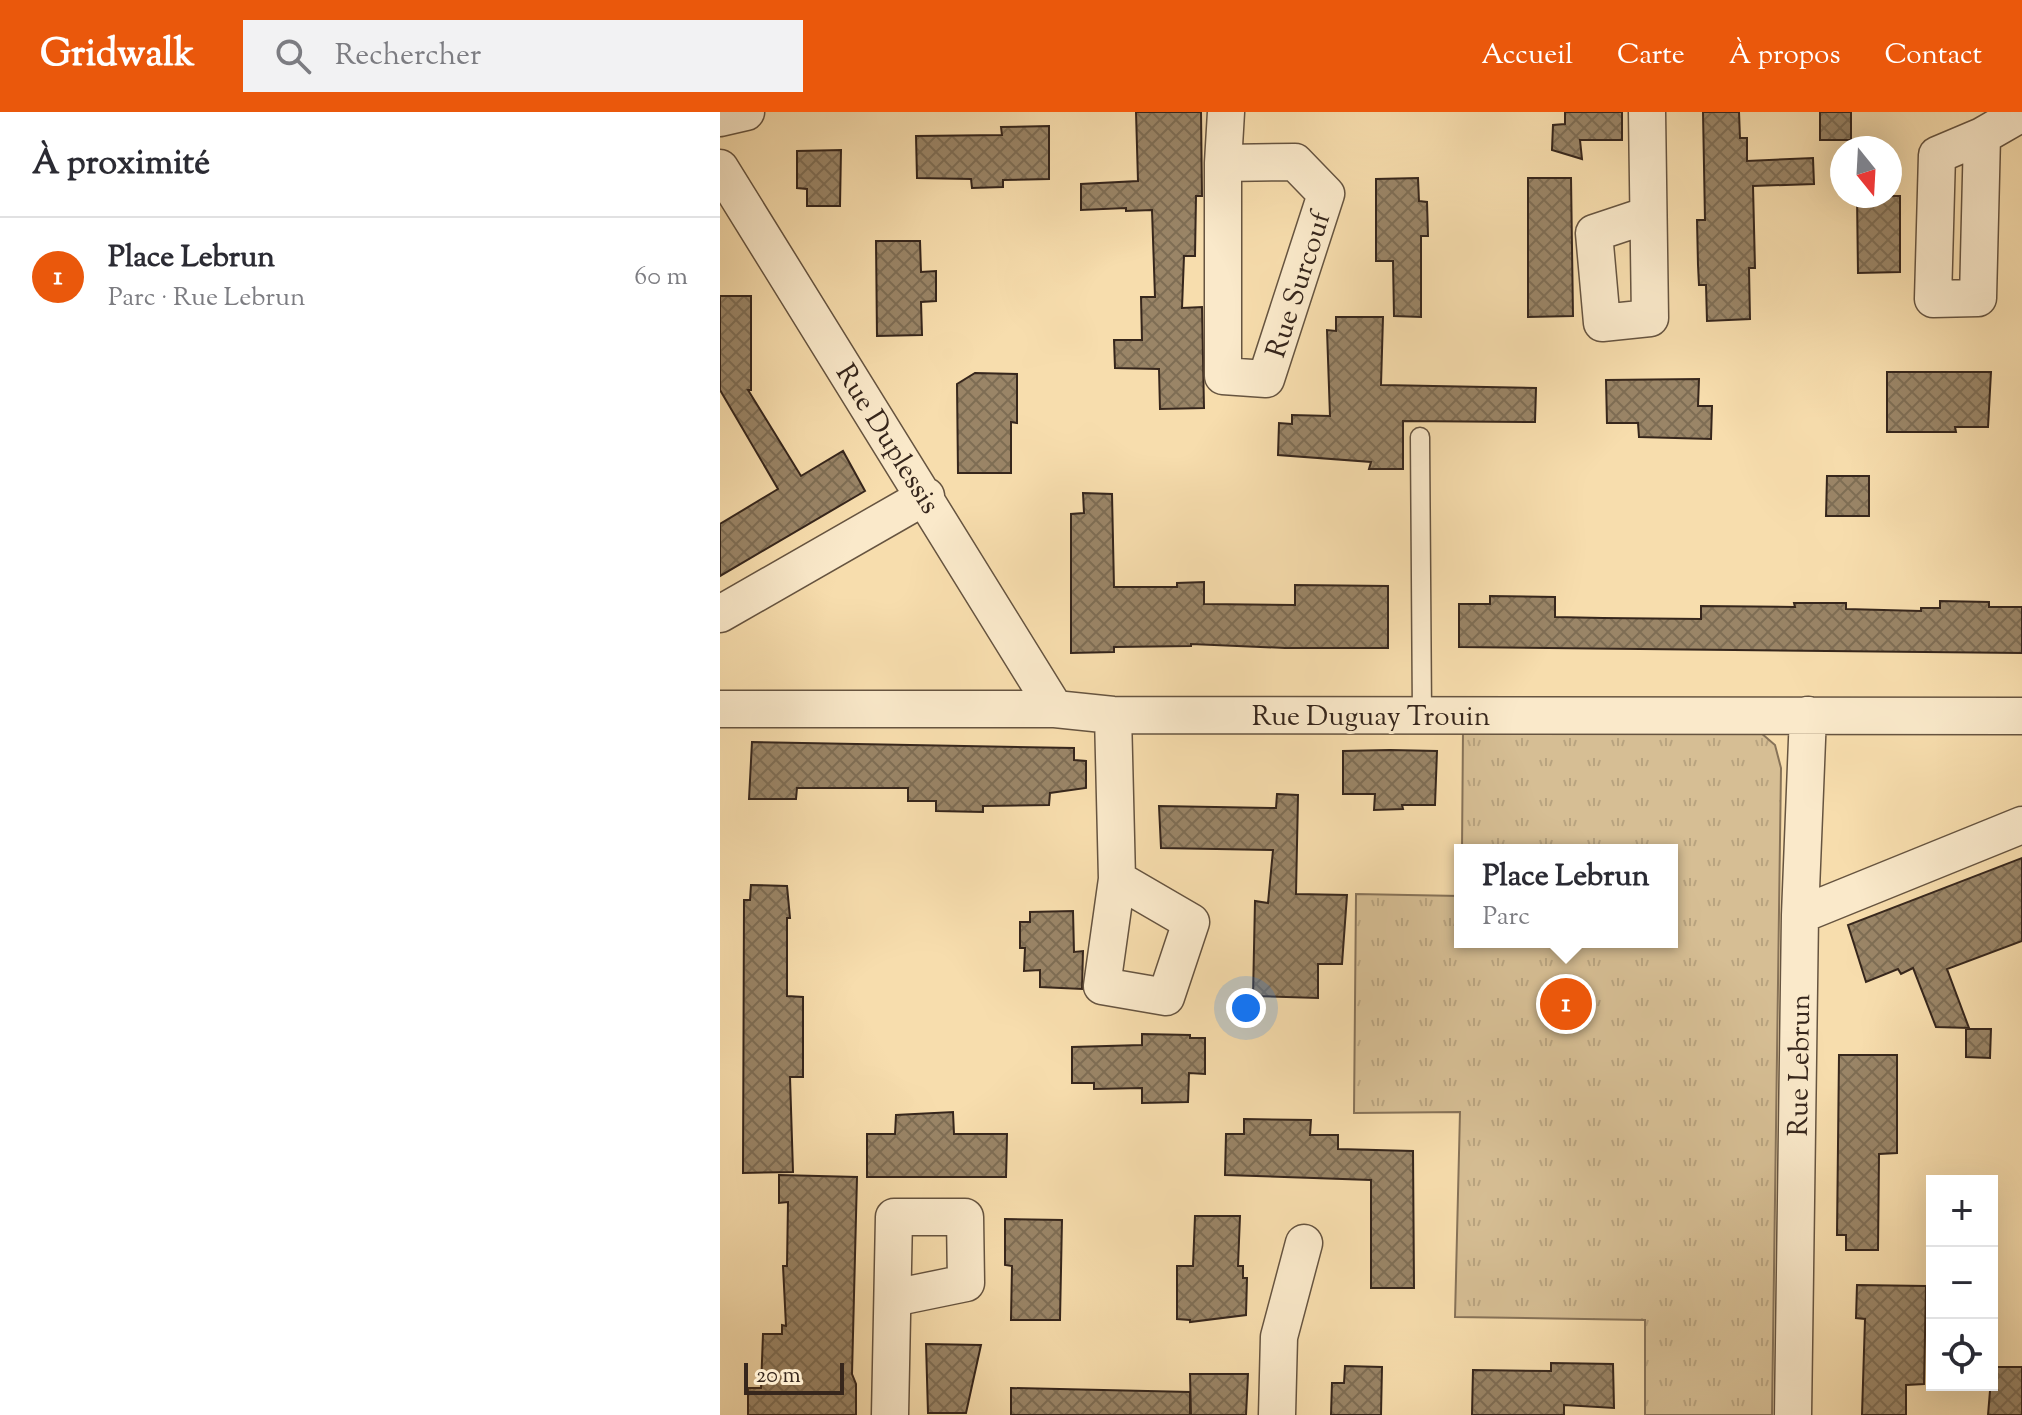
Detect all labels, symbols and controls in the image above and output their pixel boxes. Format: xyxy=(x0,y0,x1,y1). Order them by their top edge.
search box xyxy=(243,20,803,92)
text: Gridwalk xyxy=(40,29,195,83)
icon: search xyxy=(271,34,315,78)
text: Rechercher xyxy=(335,35,481,78)
text: Accueil xyxy=(1481,36,1573,76)
text: Carte xyxy=(1617,36,1685,76)
text: À propos xyxy=(1729,36,1840,76)
text: Contact xyxy=(1884,36,1982,76)
north arrow xyxy=(1830,136,1902,208)
text: À proximité xyxy=(32,140,210,189)
street label: Rue Surcouf xyxy=(1257,205,1343,363)
text: Place Lebrun xyxy=(108,237,275,280)
text: 1 xyxy=(54,259,62,296)
text: 60 m xyxy=(634,259,688,296)
text: Parc · Rue Lebrun xyxy=(108,280,305,317)
street label: Rue Duplessis xyxy=(825,357,948,522)
street label: Rue Duguay Trouin xyxy=(1252,698,1490,738)
popup xyxy=(1454,844,1678,948)
text: Place Lebrun xyxy=(1482,856,1650,899)
text: Parc xyxy=(1482,899,1530,936)
pin: 1 xyxy=(1540,974,1592,1034)
your location xyxy=(1226,988,1266,1028)
street label: Rue Lebrun xyxy=(1780,993,1822,1137)
map controls xyxy=(1926,1175,1998,1391)
button: + xyxy=(1926,1175,1998,1247)
button: − xyxy=(1926,1247,1998,1319)
button: locate xyxy=(1926,1319,1998,1391)
scale bar xyxy=(744,1359,844,1395)
text: 20 m xyxy=(756,1361,801,1393)

